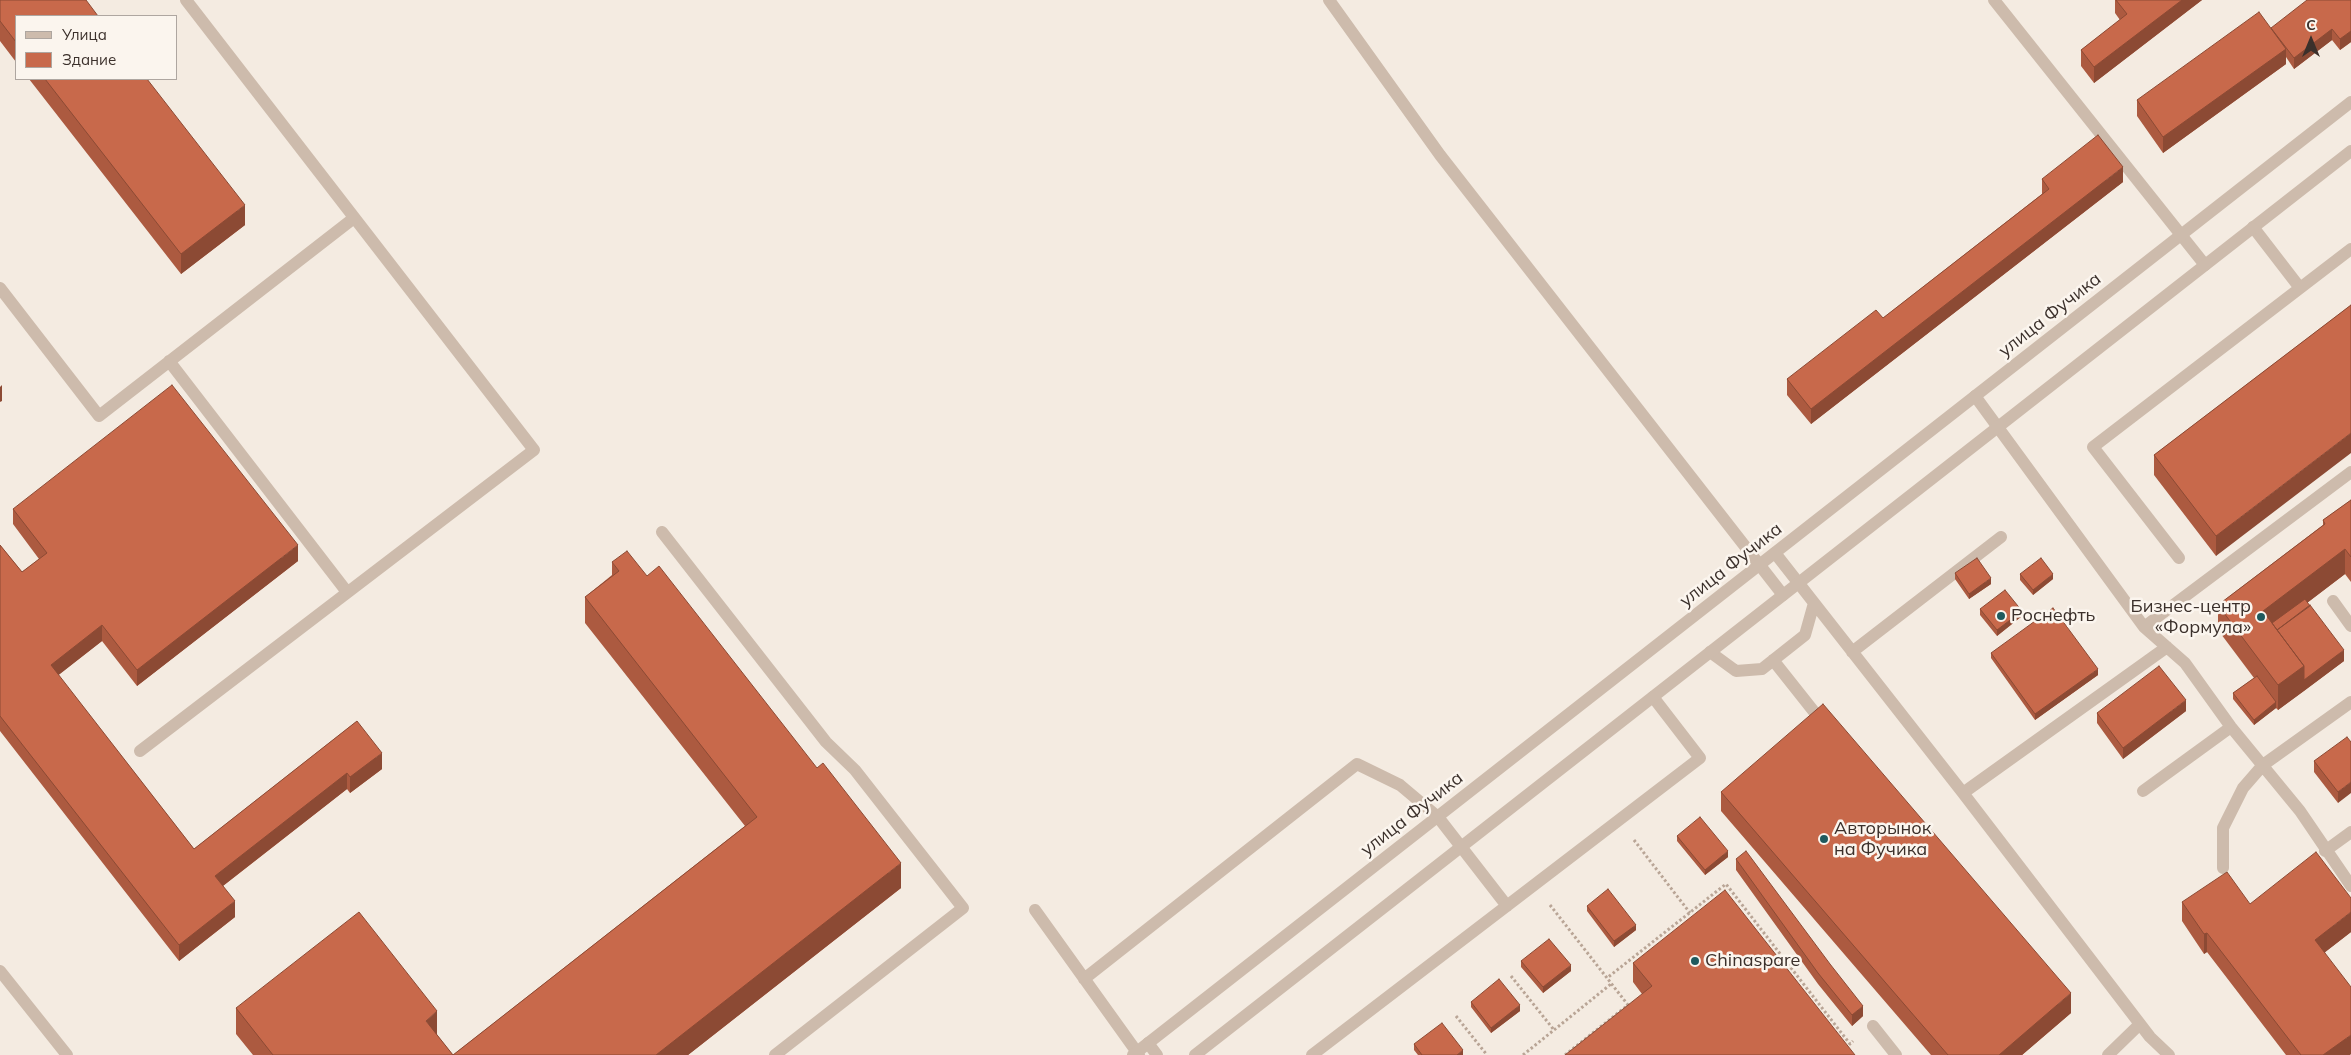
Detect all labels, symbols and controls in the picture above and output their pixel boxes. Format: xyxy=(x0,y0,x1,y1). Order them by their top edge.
legend xyxy=(15,15,178,80)
north arrow xyxy=(2286,15,2336,65)
text: С xyxy=(2306,16,2316,34)
text: Улица xyxy=(62,25,107,44)
text: Здание xyxy=(62,50,116,69)
street label: улица Фучика xyxy=(1994,268,2106,362)
street label: улица Фучика xyxy=(1675,518,1787,612)
place label: Бизнес-центр «Формула» xyxy=(2131,596,2251,638)
place label: Роснефть xyxy=(2011,605,2095,627)
marker: Роснефть xyxy=(1995,610,2007,622)
marker: Бизнес-центр «Формула» xyxy=(2255,611,2267,623)
street label: улица Фучика xyxy=(1356,767,1468,861)
place label: Авторынок на Фучика xyxy=(1834,818,1931,861)
marker: Авторынок на Фучика xyxy=(1818,833,1830,845)
place label: Chinaspare xyxy=(1705,950,1800,972)
marker: Chinaspare xyxy=(1689,955,1701,967)

